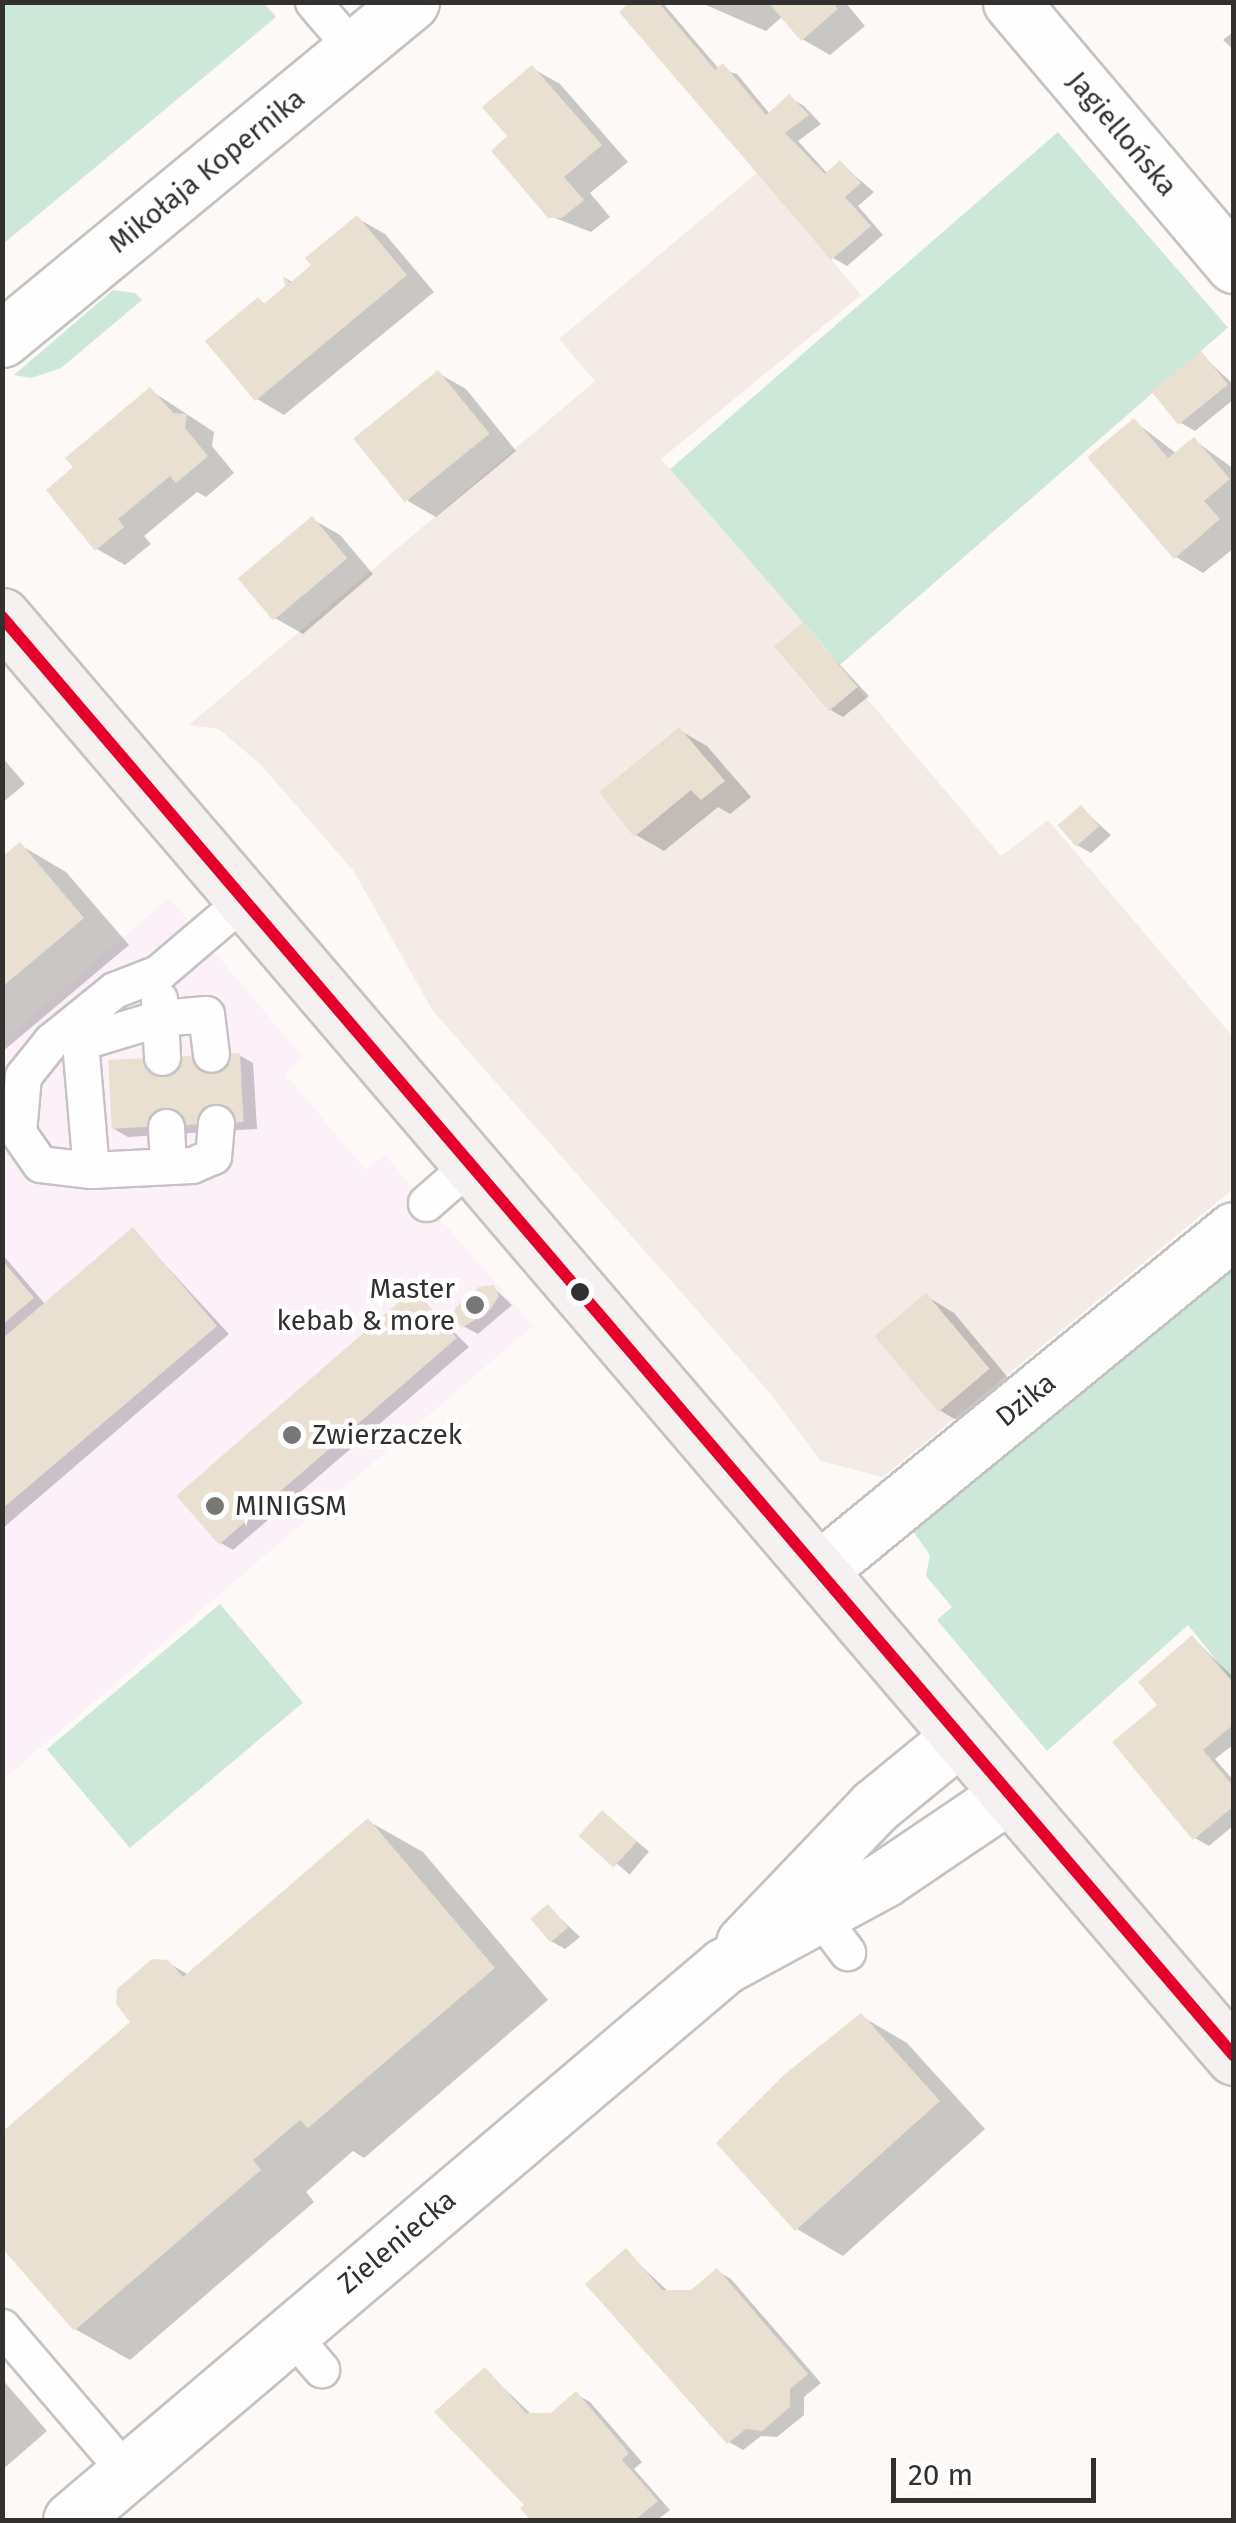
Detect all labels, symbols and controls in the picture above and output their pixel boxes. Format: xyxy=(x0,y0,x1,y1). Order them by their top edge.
street label: Jagiellońska xyxy=(1060,65,1184,203)
street label: Mikołaja Kopernika xyxy=(102,82,312,260)
place label: Master kebab & more xyxy=(277,1272,455,1338)
unlabelled marker xyxy=(570,1282,590,1302)
marker: Master kebab & more xyxy=(464,1294,486,1316)
street label: Dzika xyxy=(989,1366,1063,1434)
place label: Zwierzaczek xyxy=(312,1418,462,1452)
marker: Zwierzaczek xyxy=(281,1424,303,1446)
place label: MINIGSM xyxy=(235,1489,347,1523)
marker: MINIGSM xyxy=(204,1495,226,1517)
street label: Zieleniecka xyxy=(331,2183,463,2301)
scale bar xyxy=(896,2438,1101,2500)
text: 20 m xyxy=(908,2457,973,2493)

